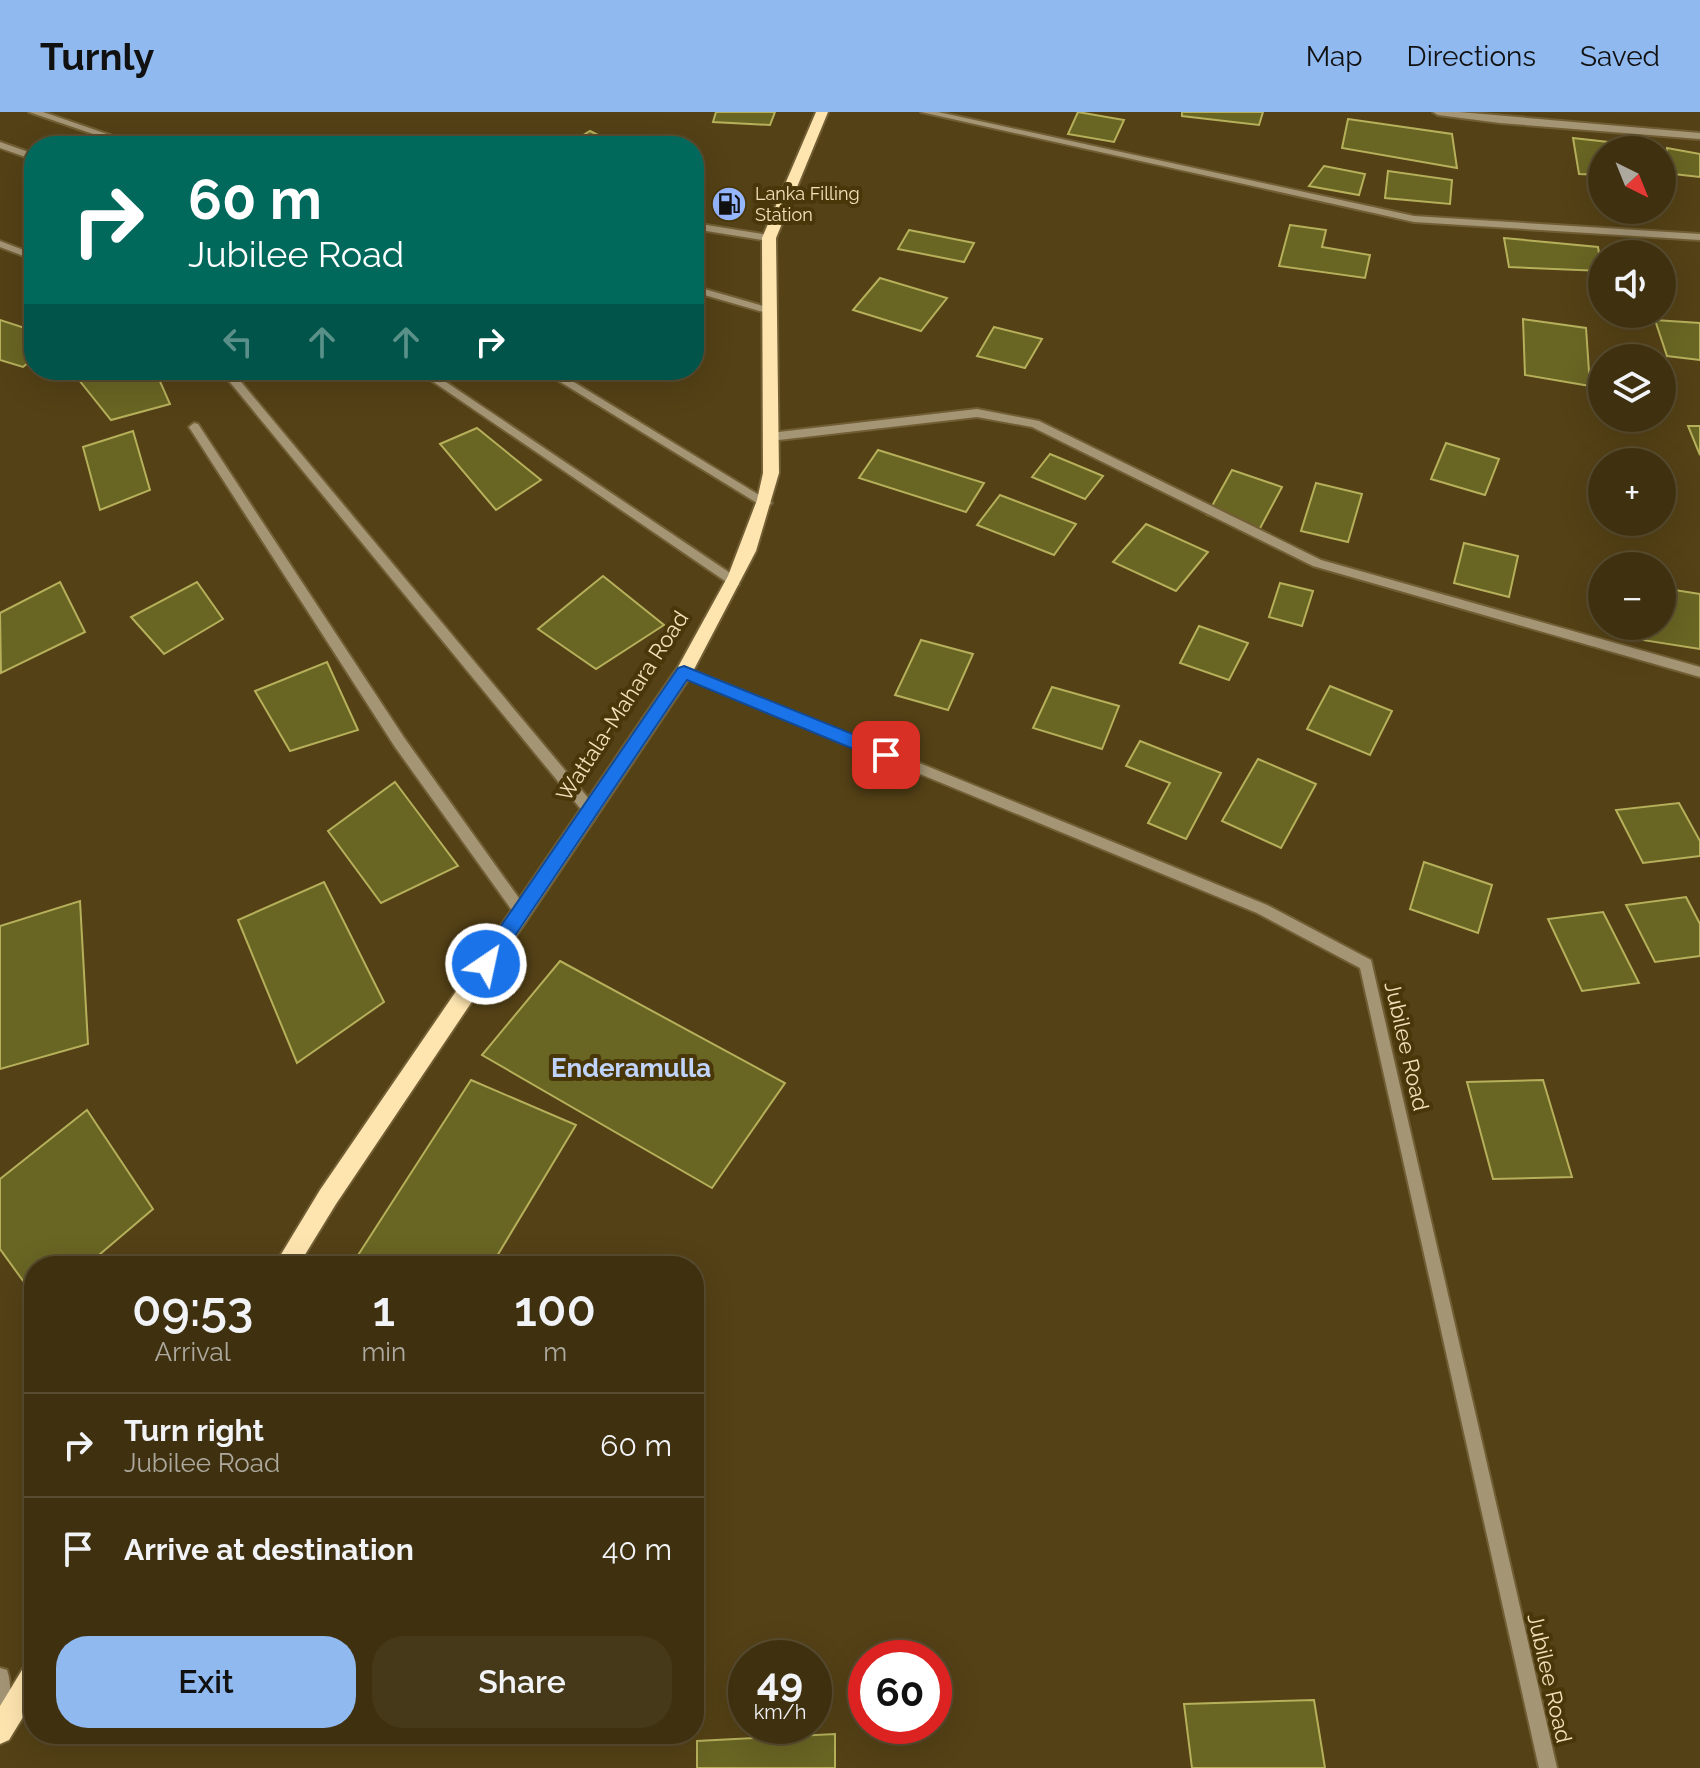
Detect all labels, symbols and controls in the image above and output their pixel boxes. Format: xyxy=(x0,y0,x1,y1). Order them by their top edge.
text: Turnly xyxy=(40,34,154,79)
text: Map xyxy=(1306,40,1363,73)
text: Directions xyxy=(1407,40,1536,73)
text: Saved xyxy=(1580,40,1660,73)
north arrow xyxy=(1588,136,1676,224)
map controls xyxy=(1588,136,1676,640)
text: 60 m xyxy=(188,166,322,232)
icon: right xyxy=(56,168,160,272)
place label: Lanka Filling Station xyxy=(755,183,860,225)
fuel station icon: Lanka Filling Station xyxy=(710,185,748,223)
text: Jubilee Road xyxy=(188,233,404,275)
button: sound xyxy=(1588,240,1676,328)
icon: left xyxy=(216,320,260,364)
icon: ahead xyxy=(300,320,344,364)
icon: ahead xyxy=(384,320,428,364)
icon: right xyxy=(468,320,512,364)
button: layers xyxy=(1588,344,1676,432)
button: + xyxy=(1588,448,1676,536)
button: − xyxy=(1588,552,1676,640)
street label: Wattala-Mahara Road xyxy=(551,606,693,806)
pin xyxy=(852,721,920,789)
icon: arrive xyxy=(864,733,908,777)
position arrow xyxy=(444,922,528,1006)
street label: Jubilee Road xyxy=(1379,979,1435,1113)
district label: Enderamulla xyxy=(551,1053,711,1083)
text: 09:53 xyxy=(132,1281,253,1337)
text: 1 xyxy=(373,1281,395,1337)
text: 100 xyxy=(514,1281,596,1337)
text: Arrival xyxy=(155,1337,231,1367)
text: min xyxy=(361,1337,406,1367)
text: m xyxy=(543,1337,567,1367)
text: Turn right xyxy=(124,1413,264,1448)
icon: right xyxy=(56,1423,100,1467)
text: 60 m xyxy=(600,1428,672,1463)
text: Jubilee Road xyxy=(124,1448,280,1478)
icon: arrive xyxy=(56,1527,100,1571)
text: Arrive at destination xyxy=(124,1532,414,1567)
text: 40 m xyxy=(602,1532,672,1567)
street label: Jubilee Road xyxy=(1522,1611,1578,1745)
button: Exit xyxy=(56,1636,356,1728)
button: Share xyxy=(372,1636,672,1728)
speed limit sign: 60 xyxy=(848,1640,952,1744)
text: 49 xyxy=(757,1658,803,1705)
text: km/h xyxy=(754,1700,806,1724)

